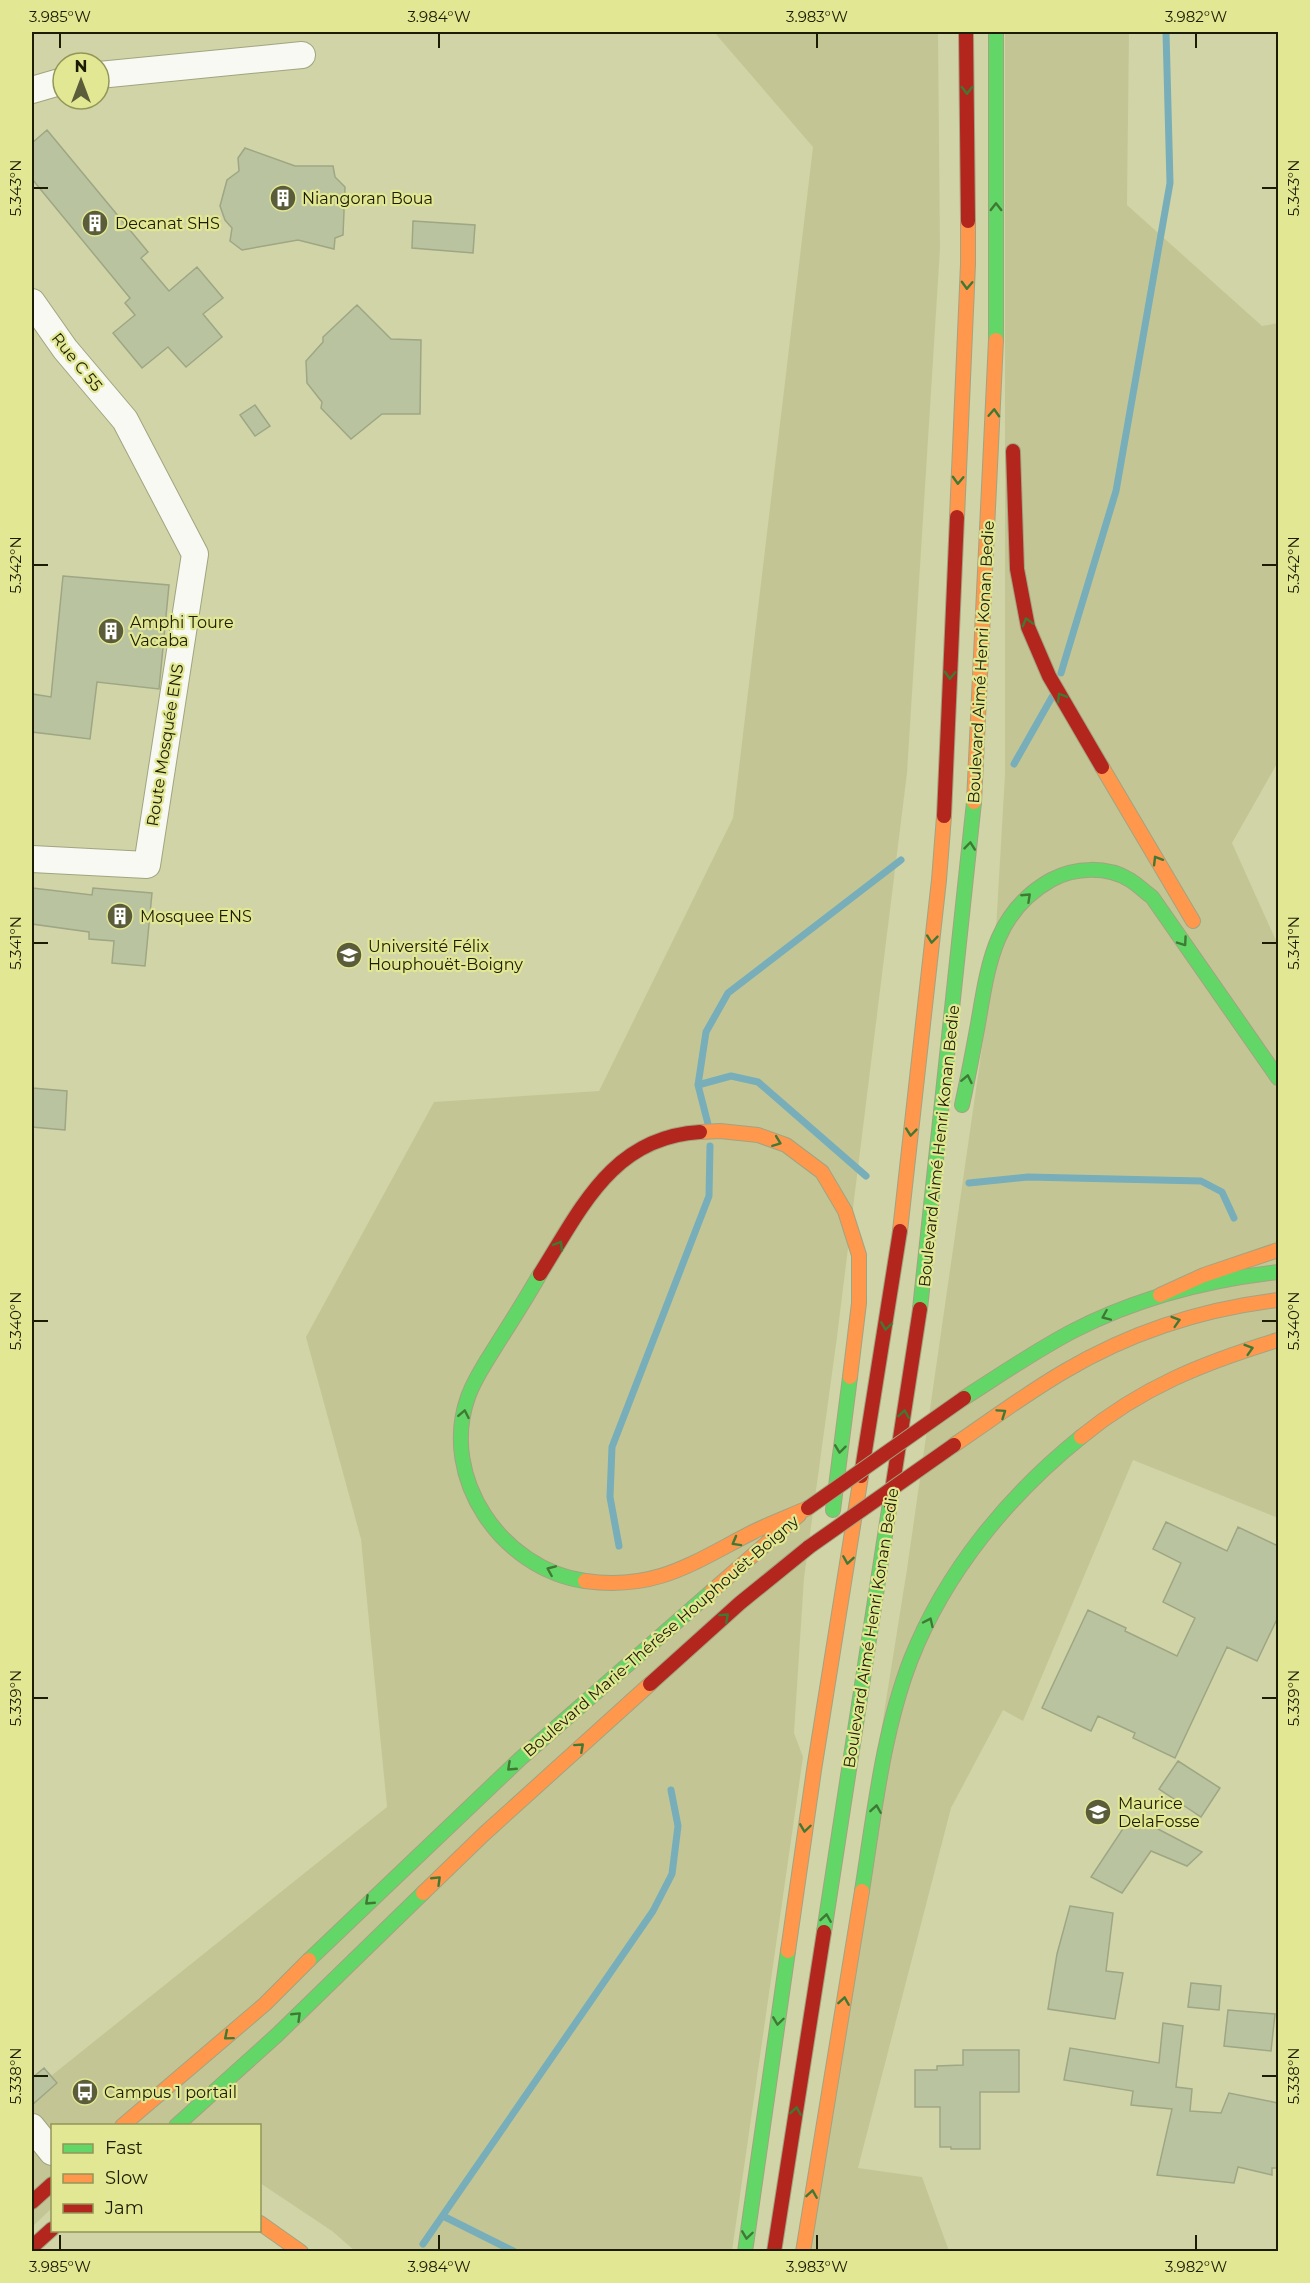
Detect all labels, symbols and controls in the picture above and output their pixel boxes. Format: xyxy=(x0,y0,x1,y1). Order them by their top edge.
text: 3.985°W xyxy=(29,7,91,26)
text: 3.984°W xyxy=(407,7,471,26)
text: 3.983°W xyxy=(786,7,848,26)
text: 3.982°W xyxy=(1165,7,1227,26)
north arrow xyxy=(51,51,111,111)
text: N xyxy=(75,57,87,76)
one-way arrow xyxy=(960,85,973,94)
text: 5.343°N xyxy=(6,160,25,216)
text: 5.343°N xyxy=(1284,160,1303,216)
building icon: Niangoran Boua xyxy=(268,183,298,213)
place label: Niangoran Boua xyxy=(302,189,433,208)
one-way arrow xyxy=(990,203,1002,212)
building icon: Decanat SHS xyxy=(80,208,110,238)
place label: Decanat SHS xyxy=(115,214,220,233)
one-way arrow xyxy=(960,280,973,289)
street label: Rue C 55 xyxy=(48,329,106,395)
one-way arrow xyxy=(987,408,1000,417)
one-way arrow xyxy=(952,475,965,484)
street label: Boulevard Aimé Henri Konan Bedie xyxy=(964,520,998,804)
text: 5.342°N xyxy=(6,536,25,594)
text: 5.342°N xyxy=(1284,536,1303,594)
place label: Amphi Toure Vacaba xyxy=(130,613,234,650)
building icon: Amphi Toure Vacaba xyxy=(96,616,126,646)
one-way arrow xyxy=(1022,617,1034,628)
street label: Route Mosquée ENS xyxy=(143,662,187,828)
one-way arrow xyxy=(944,670,956,679)
one-way arrow xyxy=(1057,693,1068,703)
one-way arrow xyxy=(963,841,976,850)
one-way arrow xyxy=(1153,856,1164,866)
one-way arrow xyxy=(1020,893,1031,904)
building icon: Mosquee ENS xyxy=(105,901,135,931)
place label: Mosquee ENS xyxy=(140,907,252,926)
text: 5.341°N xyxy=(6,916,25,970)
text: 5.341°N xyxy=(1284,916,1303,970)
one-way arrow xyxy=(926,934,939,943)
one-way arrow xyxy=(1176,935,1187,946)
place label: Université Félix Houphouët-Boigny xyxy=(368,937,523,974)
school or university icon: Université Félix Houphouët-Boigny xyxy=(334,940,364,970)
street label: Boulevard Aimé Henri Konan Bedie xyxy=(915,1004,963,1288)
one-way arrow xyxy=(960,1074,973,1084)
one-way arrow xyxy=(905,1128,918,1137)
one-way arrow xyxy=(770,1135,781,1147)
one-way arrow xyxy=(552,1241,563,1252)
text: 5.340°N xyxy=(6,1292,25,1350)
text: 5.340°N xyxy=(1284,1292,1303,1350)
one-way arrow xyxy=(1101,1309,1112,1321)
one-way arrow xyxy=(1170,1316,1181,1328)
one-way arrow xyxy=(880,1321,892,1330)
one-way arrow xyxy=(1243,1344,1254,1356)
one-way arrow xyxy=(898,1409,910,1419)
one-way arrow xyxy=(996,1409,1007,1420)
one-way arrow xyxy=(458,1410,470,1419)
one-way arrow xyxy=(834,1445,847,1454)
street label: Boulevard Aimé Henri Konan Bedie xyxy=(839,1487,903,1769)
street label: Boulevard Marie-Thérèse Houphouët-Boigny xyxy=(519,1511,803,1761)
one-way arrow xyxy=(732,1535,742,1546)
one-way arrow xyxy=(842,1555,854,1564)
one-way arrow xyxy=(547,1565,558,1577)
one-way arrow xyxy=(718,1613,728,1624)
one-way arrow xyxy=(921,1618,933,1629)
text: 5.339°N xyxy=(6,1670,25,1726)
text: 5.339°N xyxy=(1284,1670,1303,1726)
one-way arrow xyxy=(573,1743,584,1754)
one-way arrow xyxy=(507,1760,518,1771)
place label: Maurice DelaFosse xyxy=(1118,1794,1200,1831)
school or university icon: Maurice DelaFosse xyxy=(1083,1797,1113,1827)
one-way arrow xyxy=(869,1804,881,1814)
one-way arrow xyxy=(800,1824,812,1833)
one-way arrow xyxy=(430,1876,441,1887)
one-way arrow xyxy=(365,1894,375,1905)
one-way arrow xyxy=(819,1913,832,1923)
one-way arrow xyxy=(837,1997,850,2007)
one-way arrow xyxy=(290,2012,301,2023)
one-way arrow xyxy=(772,2017,784,2026)
one-way arrow xyxy=(224,2028,235,2039)
text: 5.338°N xyxy=(6,2048,25,2104)
text: 5.338°N xyxy=(1284,2048,1303,2104)
bus stop icon: Campus 1 portail xyxy=(70,2077,100,2107)
place label: Campus 1 portail xyxy=(104,2083,237,2102)
one-way arrow xyxy=(789,2106,802,2116)
legend xyxy=(51,2124,261,2232)
text: Fast xyxy=(105,2137,143,2159)
text: Slow xyxy=(105,2167,148,2189)
one-way arrow xyxy=(806,2189,818,2198)
text: Jam xyxy=(104,2197,144,2219)
one-way arrow xyxy=(742,2230,754,2240)
text: 3.985°W xyxy=(29,2257,91,2276)
text: 3.984°W xyxy=(407,2257,471,2276)
text: 3.983°W xyxy=(786,2257,848,2276)
text: 3.982°W xyxy=(1165,2257,1227,2276)

